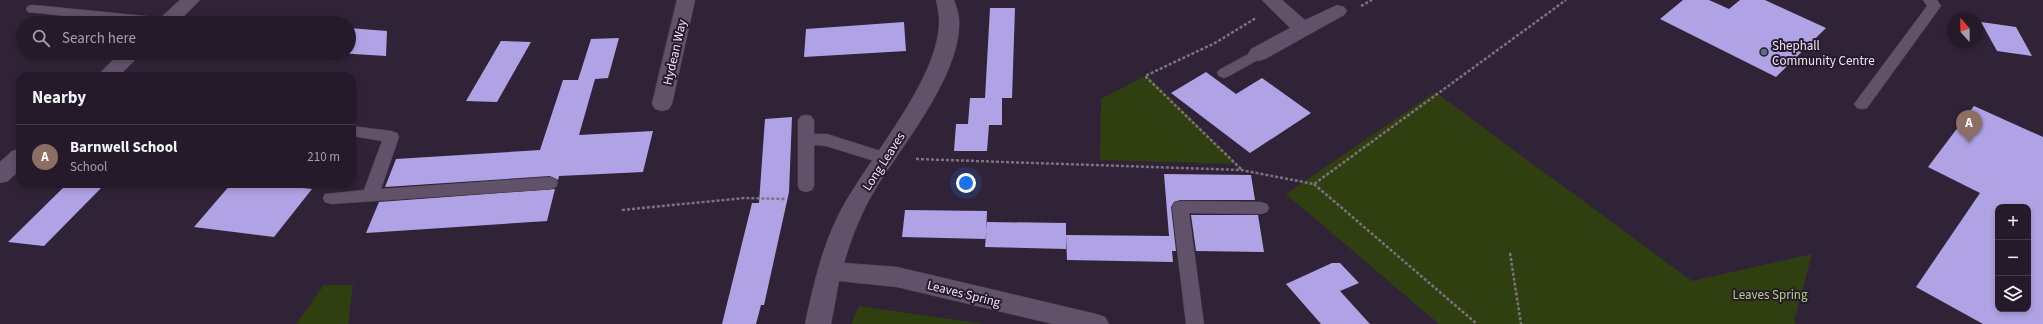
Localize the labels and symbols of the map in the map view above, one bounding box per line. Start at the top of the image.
north arrow [1947,12,1983,48]
street label: Hydean Way [659,18,691,87]
place label: Shephall Community Centre [1772,37,1875,70]
marker: Shephall Community Centre [1759,47,1769,57]
pin: A [1956,110,1982,143]
street label: Long Leaves [858,128,910,194]
your location [956,173,976,193]
street label: Leaves Spring [925,276,1003,312]
park label: Leaves Spring [1732,286,1808,304]

